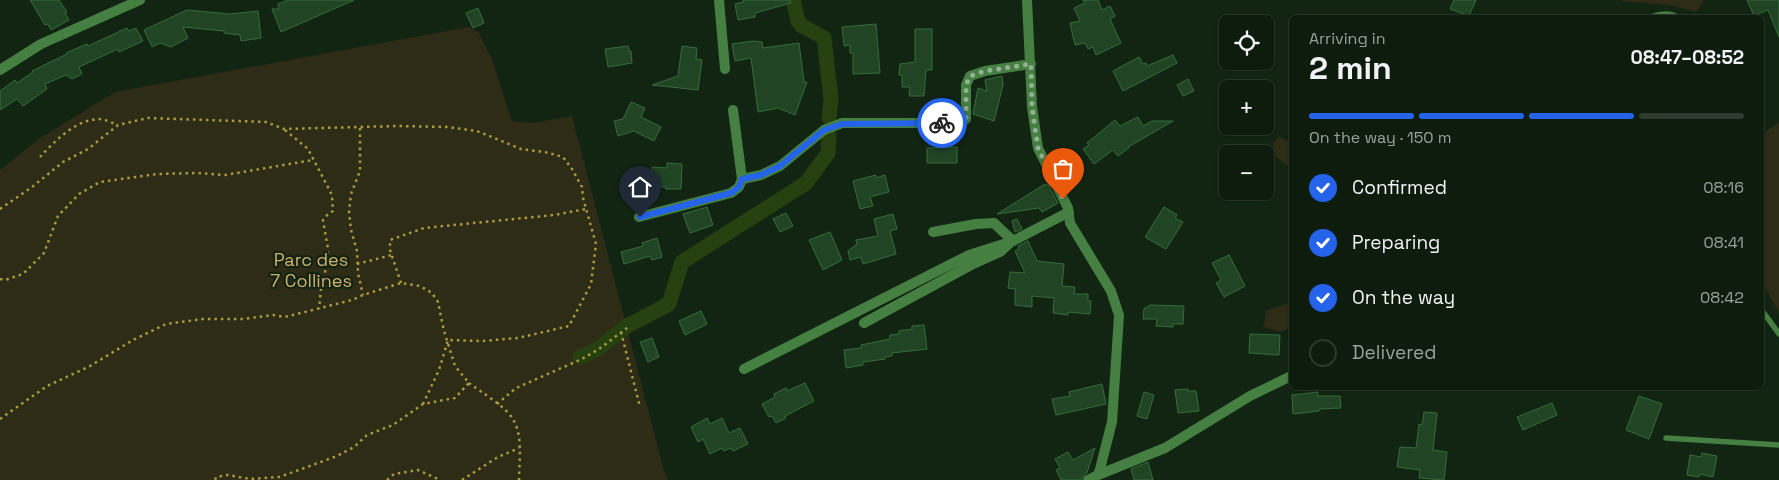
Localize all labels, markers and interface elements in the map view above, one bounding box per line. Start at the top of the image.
map controls [1219,15,1274,200]
button: locate [1219,15,1274,70]
text: Arriving in [1309,28,1386,49]
text: 08:47–08:52 [1631,45,1744,70]
text: 2 min [1309,48,1392,88]
button: + [1219,80,1274,135]
courier [917,98,967,148]
icon: bike [928,109,956,137]
text: On the way · 150 m [1309,127,1451,148]
button: − [1219,145,1274,200]
pin [1042,148,1084,199]
icon: bag [1049,155,1077,183]
pin [619,166,661,217]
icon: home [626,173,654,201]
icon: check [1309,174,1337,202]
text: Confirmed [1352,175,1447,200]
text: 08:16 [1703,177,1744,198]
icon: check [1309,229,1337,257]
text: Preparing [1352,230,1440,255]
text: 08:41 [1703,232,1744,253]
park label: Parc des 7 Collines [270,248,352,292]
icon: check [1309,284,1337,312]
text: On the way [1352,285,1455,310]
text: 08:42 [1700,287,1744,308]
text: Delivered [1352,340,1437,365]

